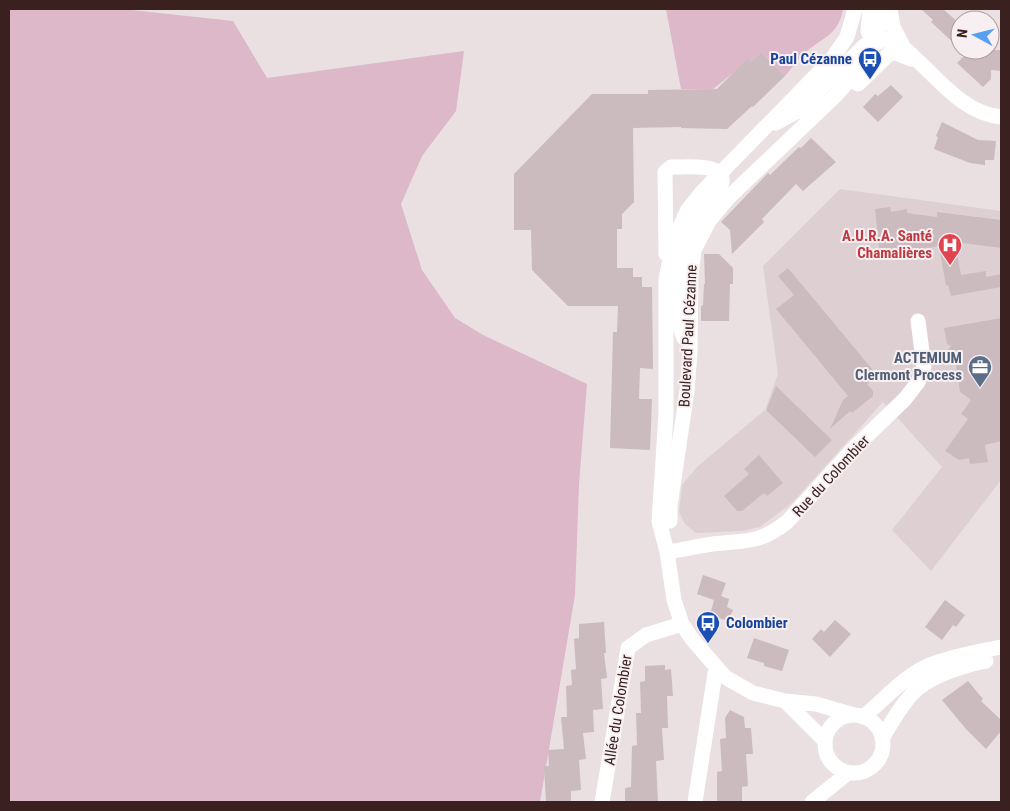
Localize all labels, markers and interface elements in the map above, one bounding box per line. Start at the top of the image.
north arrow [950,10,1000,60]
text: N [954,28,971,39]
bus stop icon: Paul Cézanne [857,46,883,80]
place label: Paul Cézanne [770,50,852,68]
place label: A.U.R.A. Santé Chamalières [842,227,932,262]
hospital icon: A.U.R.A. Santé Chamalières [937,232,963,266]
street label: Boulevard Paul Cézanne [675,264,701,408]
place label: ACTEMIUM Clermont Process [855,349,962,384]
office icon: ACTEMIUM Clermont Process [967,354,993,388]
street label: Rue du Colombier [789,431,874,520]
bus stop icon: Colombier [695,610,721,644]
place label: Colombier [726,614,788,632]
street label: Allée du Colombier [600,653,636,767]

